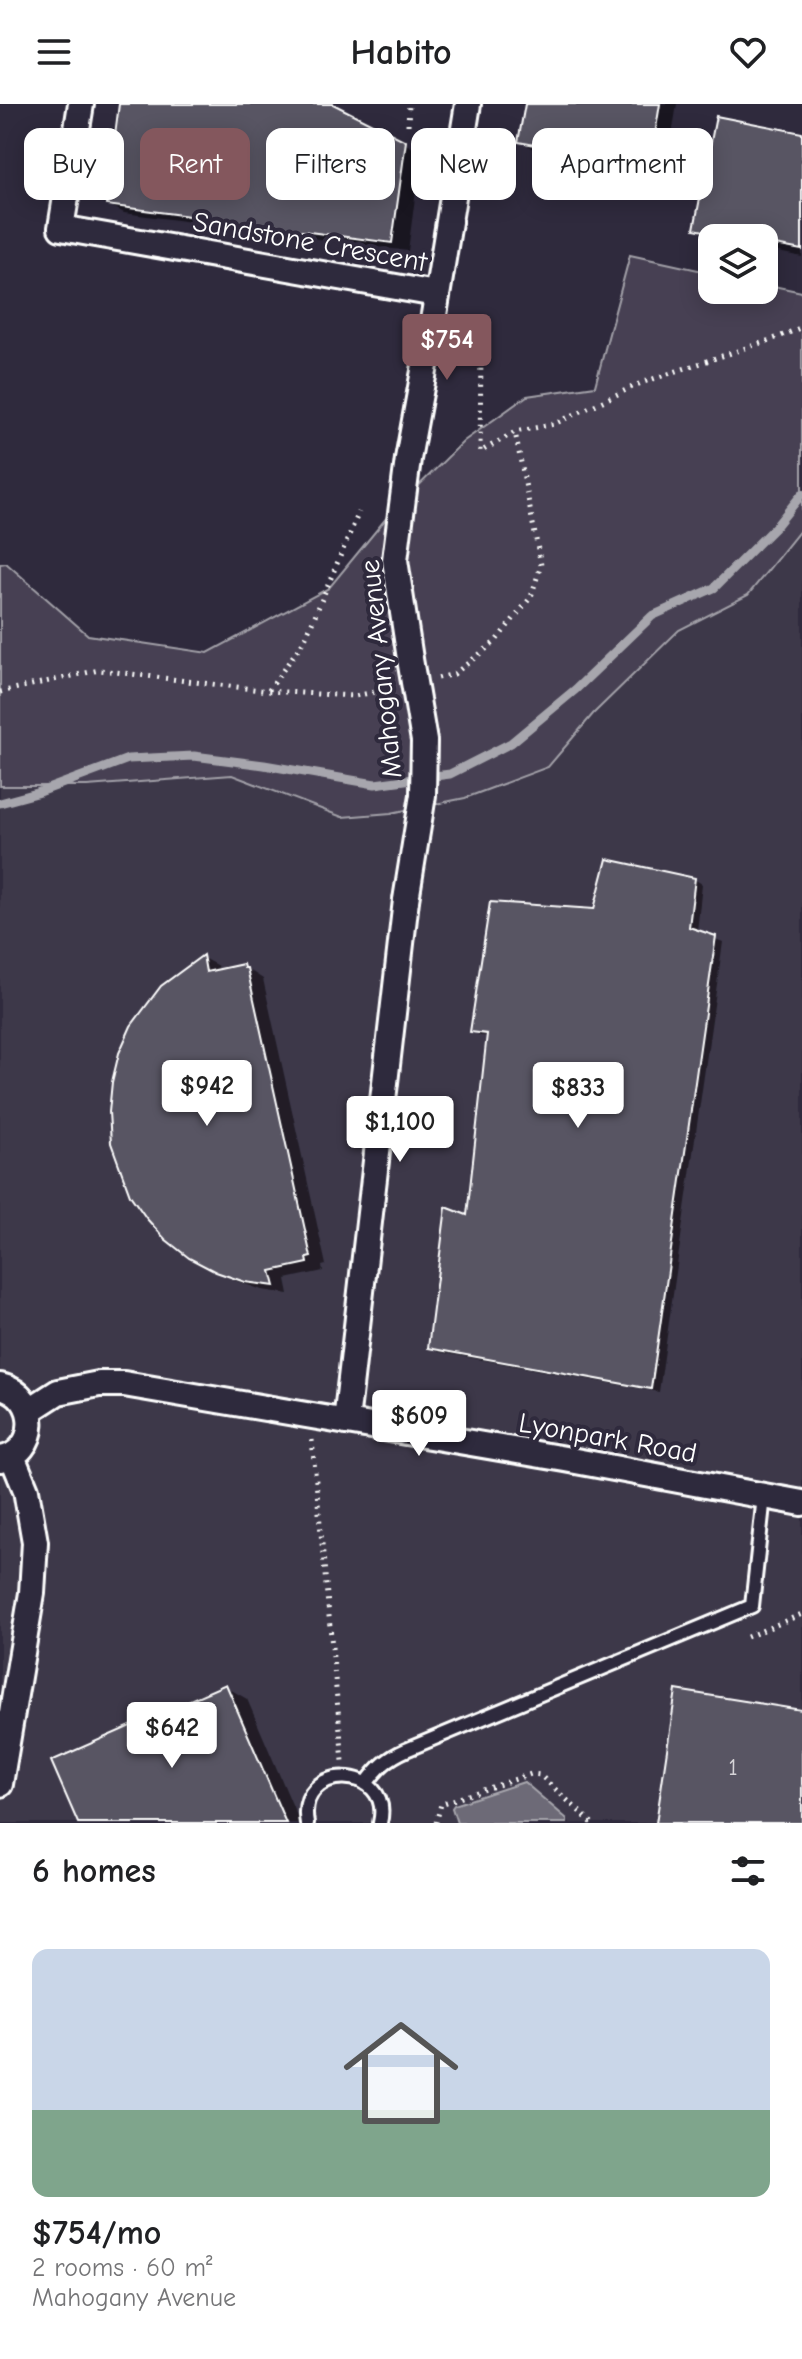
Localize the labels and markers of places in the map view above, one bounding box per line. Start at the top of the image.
pin: $754 [400,314,494,382]
pin: $942 [160,1060,254,1128]
pin: $833 [531,1062,625,1130]
pin: $1,100 [335,1096,465,1164]
pin: $609 [372,1390,466,1458]
pin: $642 [125,1702,219,1770]

